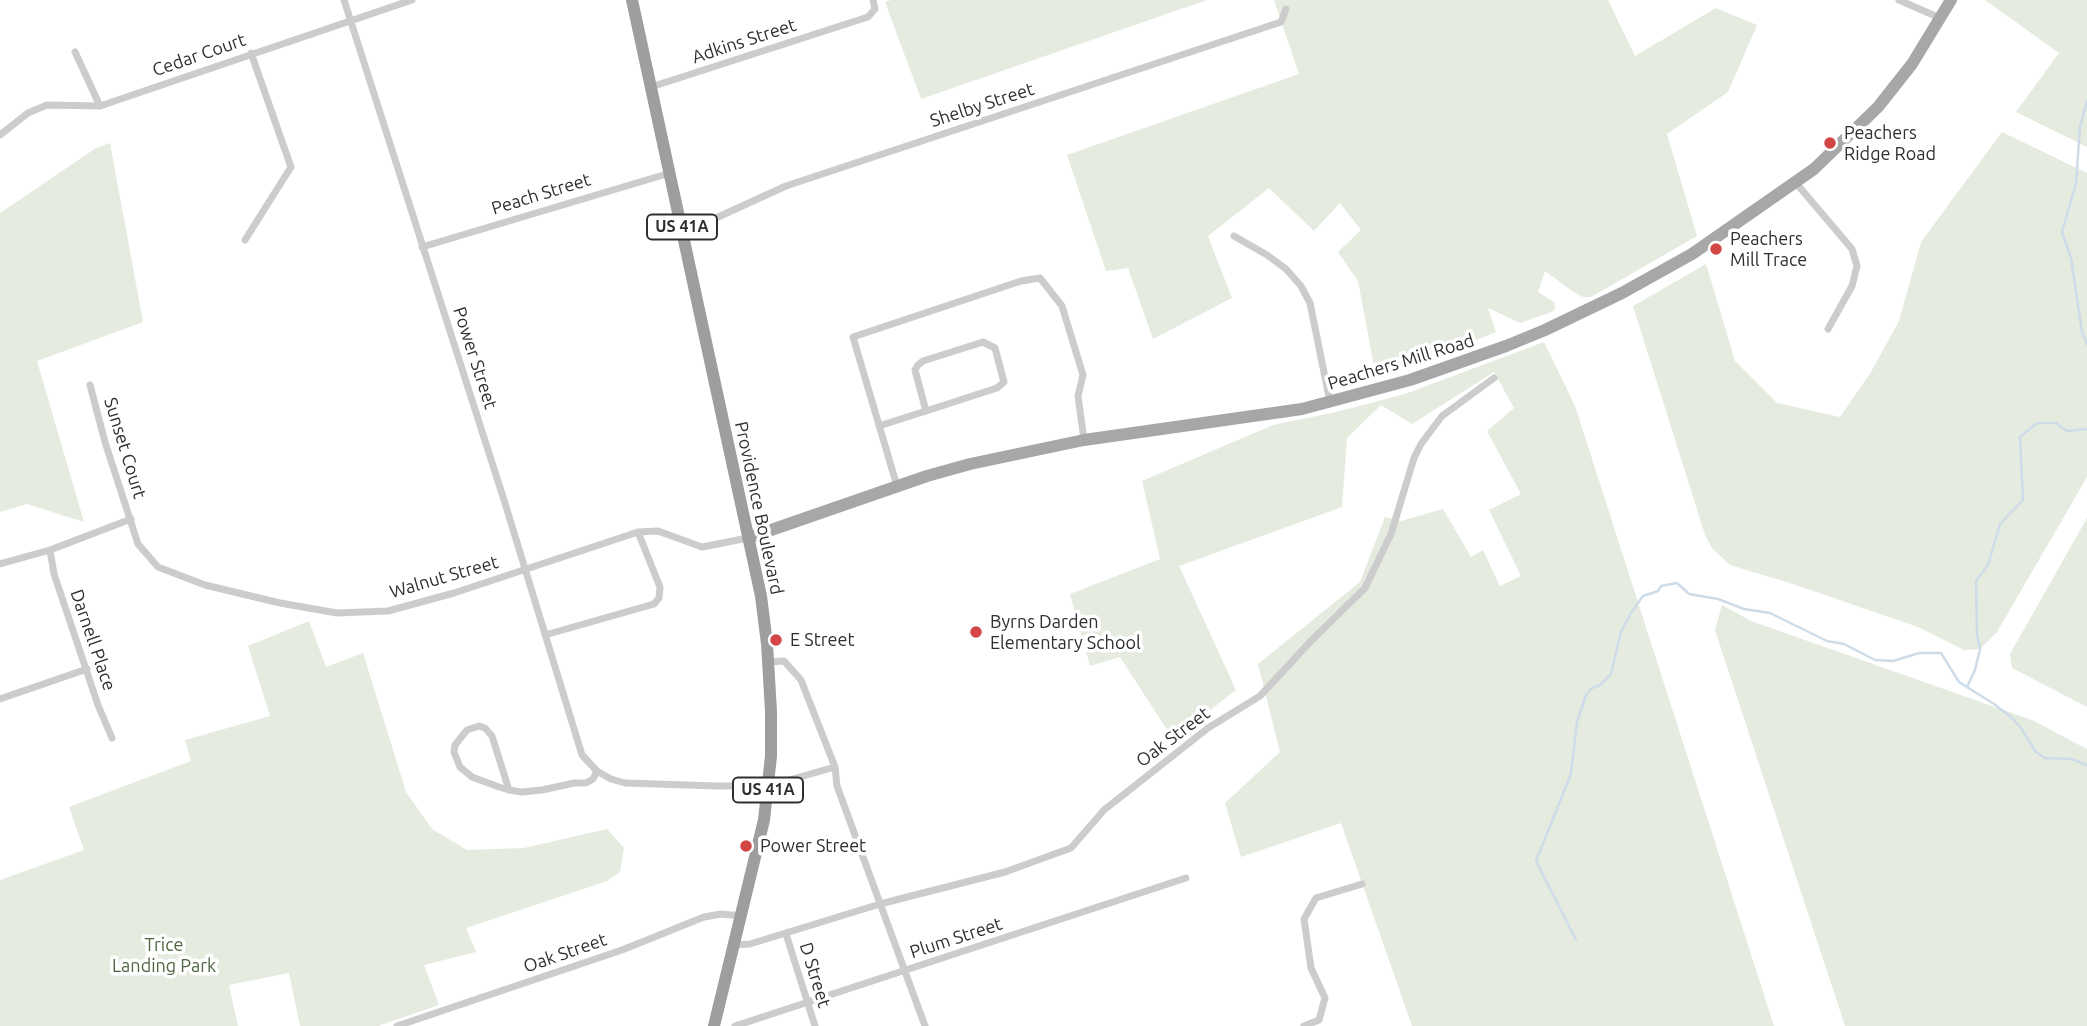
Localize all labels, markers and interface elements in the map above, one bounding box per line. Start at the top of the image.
street label: Adkins Street [689,14,799,68]
street label: Cedar Court [149,29,249,81]
street label: Shelby Street [927,78,1037,132]
place label: Peachers Ridge Road [1844,122,1936,164]
marker: Peachers Ridge Road [1822,135,1838,151]
street label: Peach Street [489,169,593,219]
road number: US 41A [647,215,717,240]
place label: Peachers Mill Trace [1730,228,1807,270]
marker: Peachers Mill Trace [1708,241,1724,257]
street label: Power Street [448,304,502,412]
street label: Peachers Mill Road [1325,329,1477,395]
street label: Sunset Court [99,395,151,501]
street label: Providence Boulevard [730,419,788,597]
street label: Walnut Street [387,551,501,603]
street label: Darnell Place [66,587,120,693]
place label: Byrns Darden Elementary School [990,611,1141,654]
marker: Byrns Darden Elementary School [968,624,984,640]
place label: E Street [790,629,854,651]
marker: E Street [768,632,784,648]
street label: Oak Street [1132,702,1214,772]
road number: US 41A [733,778,803,803]
place label: Power Street [760,835,866,857]
marker: Power Street [738,838,754,854]
street label: Plum Street [907,913,1005,963]
street label: Oak Street [521,929,609,977]
park label: Trice Landing Park [112,934,216,976]
street label: D Street [795,940,835,1010]

